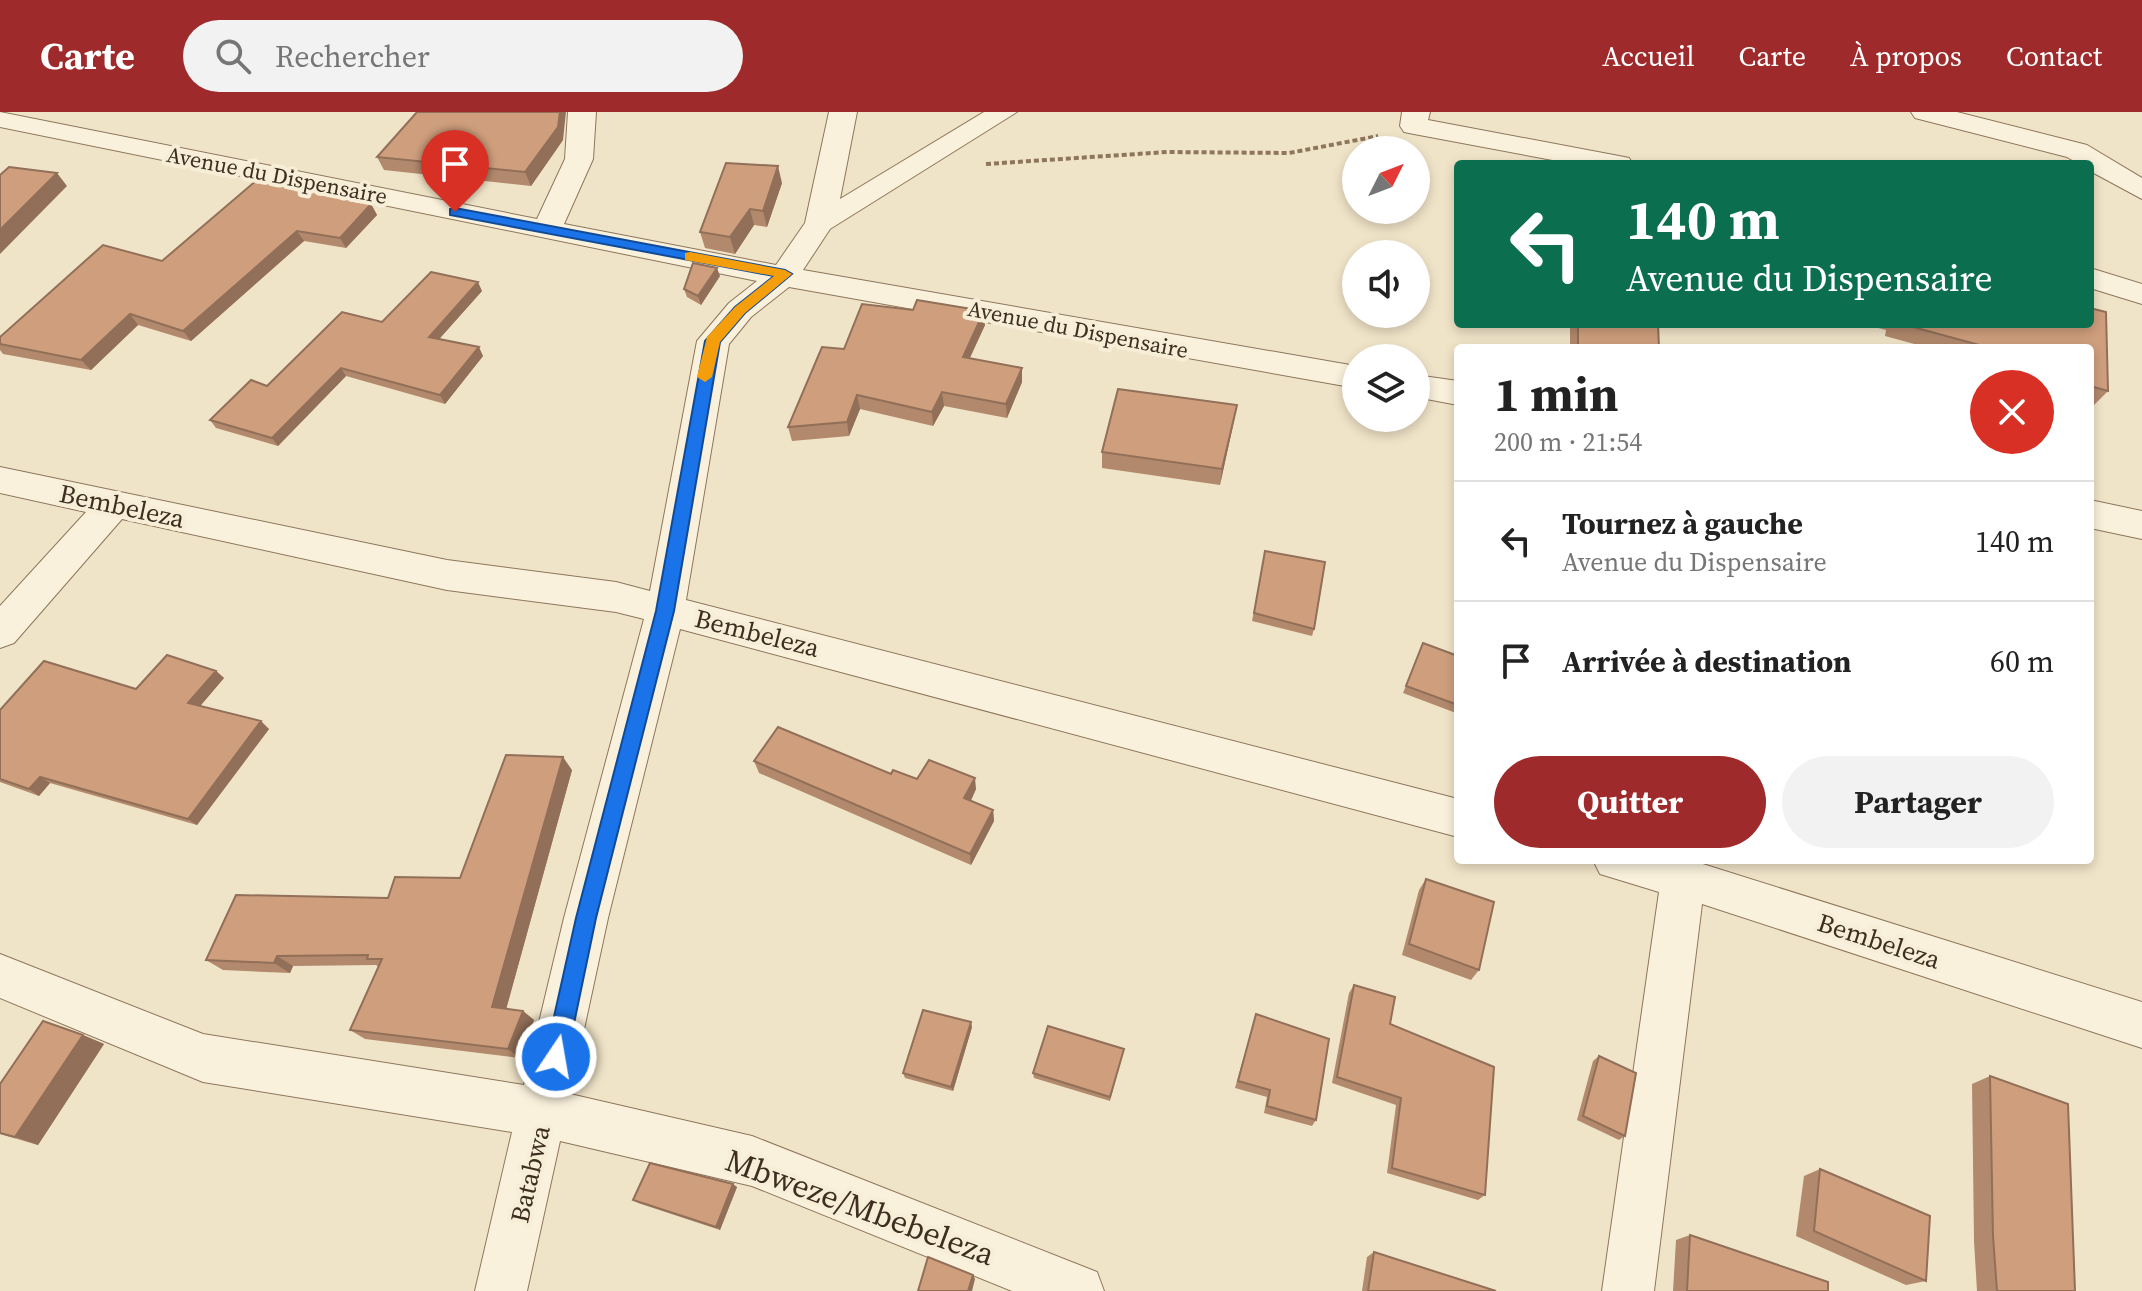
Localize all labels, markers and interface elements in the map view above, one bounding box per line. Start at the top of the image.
search box [183,20,743,92]
text: Carte [40,30,135,82]
icon: search [211,34,255,78]
text: Rechercher [275,36,430,77]
text: Accueil [1602,37,1695,75]
text: Carte [1739,37,1806,75]
text: À propos [1850,37,1962,75]
text: Contact [2006,37,2102,75]
pin [421,130,489,212]
north arrow [1342,136,1430,224]
map controls [1342,136,1430,432]
street label: Avenue du Dispensaire [164,139,390,211]
icon: arrive [433,142,477,186]
text: 140 m [1626,181,1780,258]
icon: left [1494,192,1598,296]
button: sound [1342,240,1430,328]
text: Avenue du Dispensaire [1626,254,1993,303]
street label: Avenue du Dispensaire [965,293,1191,365]
button: layers [1342,344,1430,432]
text: 1 min [1494,361,1619,427]
button: close [1970,370,2054,454]
text: 200 m · 21:54 [1494,424,1642,460]
street label: Bembeleza [56,475,189,537]
text: Tournez à gauche [1562,503,1803,544]
icon: left [1494,519,1538,563]
text: 140 m [1975,521,2054,562]
text: Avenue du Dispensaire [1562,544,1827,580]
street label: Bembeleza [691,600,824,666]
icon: arrive [1494,639,1538,683]
text: Arrivée à destination [1562,641,1852,682]
text: 60 m [1990,641,2054,682]
button: Quitter [1494,756,1766,848]
button: Partager [1782,756,2054,848]
street label: Bembeleza [1813,904,1946,978]
position arrow [514,1015,598,1099]
street label: Batabwa [501,1121,559,1226]
street label: Mbweze/Mbebeleza [719,1138,1001,1276]

